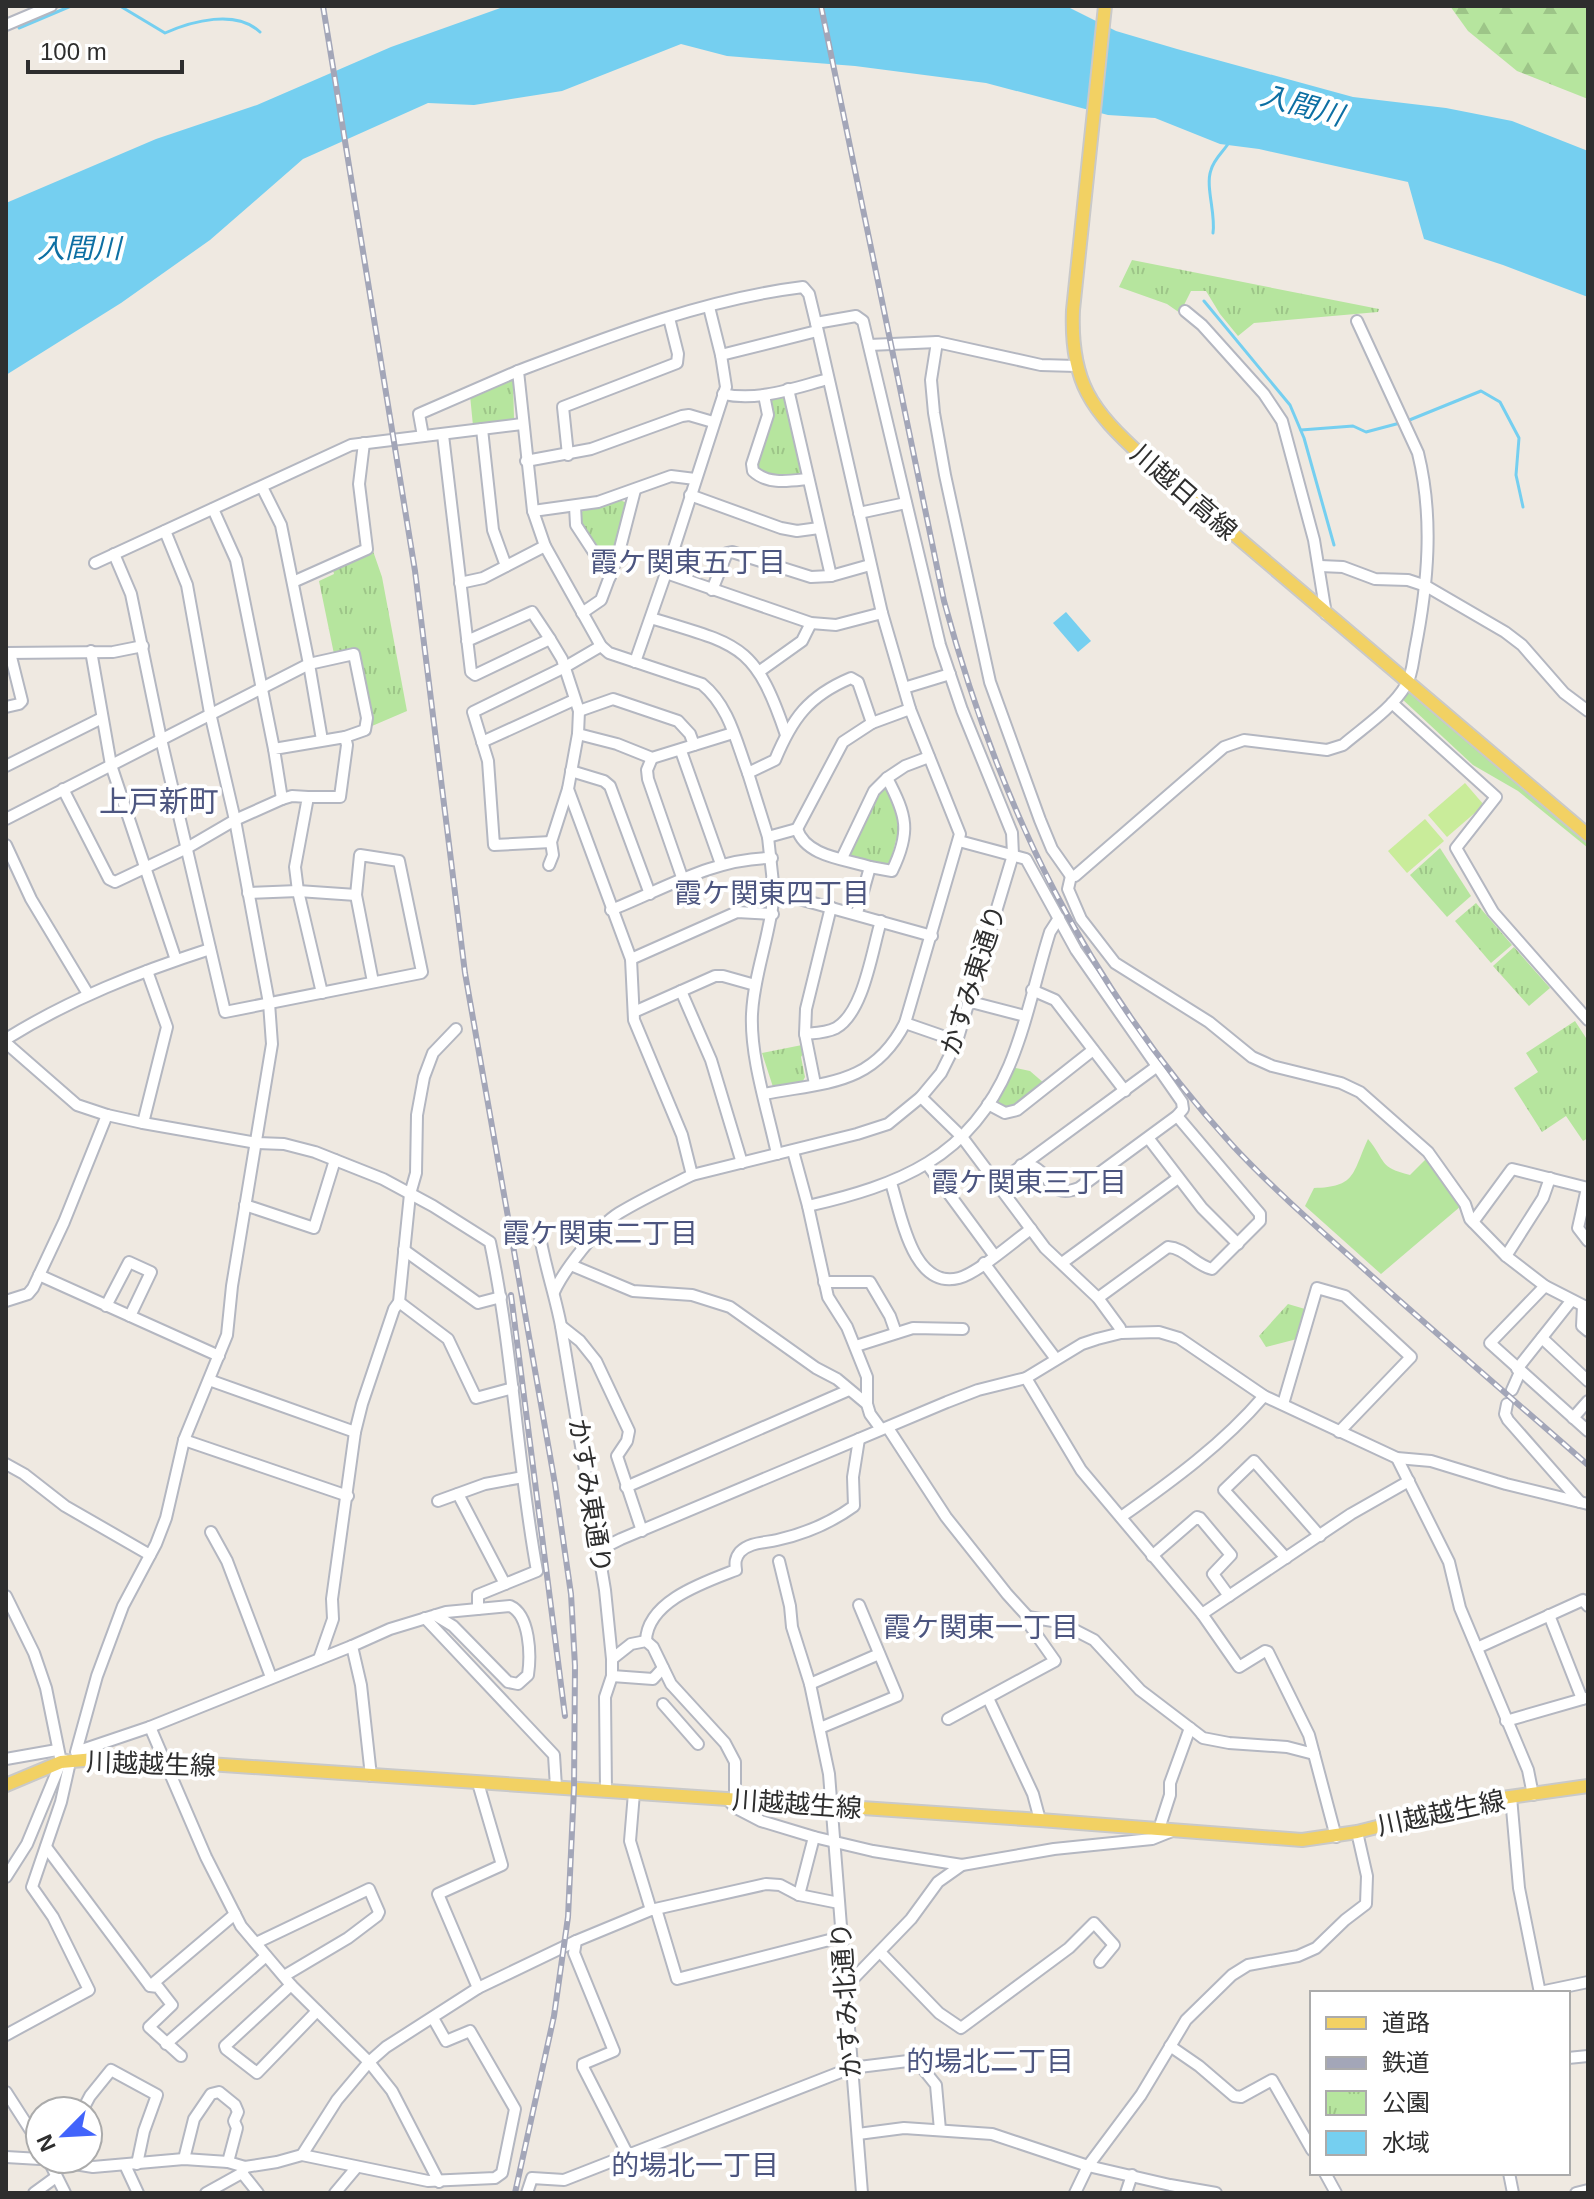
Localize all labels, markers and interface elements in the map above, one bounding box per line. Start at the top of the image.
scale bar [28,24,182,74]
text: 100 m [40,38,107,65]
water label: 入間川 [1257,80,1349,132]
water label: 入間川 [37,233,124,264]
street label: 川越日高線 [1125,438,1243,546]
district label: 霞ケ関東五丁目 [590,547,786,578]
district label: 上戸新町 [99,785,219,818]
district label: 霞ケ関東四丁目 [674,878,870,909]
street label: かすみ東通り [935,901,1011,1059]
district label: 霞ケ関東三丁目 [931,1167,1127,1198]
district label: 霞ケ関東二丁目 [502,1218,698,1249]
street label: かすみ東通り [563,1417,617,1575]
district label: 霞ケ関東一丁目 [883,1612,1079,1643]
street label: 川越越生線 [86,1747,216,1781]
street label: 川越越生線 [731,1785,863,1823]
street label: 川越越生線 [1374,1785,1508,1841]
street label: かすみ北通り [826,1921,866,2079]
legend [1310,1991,1570,2175]
text: 道路 [1382,2009,1430,2036]
district label: 的場北二丁目 [906,2046,1074,2077]
text: 鉄道 [1382,2049,1430,2076]
text: 公園 [1382,2089,1430,2116]
north arrow [24,2095,104,2175]
text: 水域 [1382,2129,1430,2156]
text: N [32,2131,61,2155]
district label: 的場北一丁目 [611,2150,779,2181]

